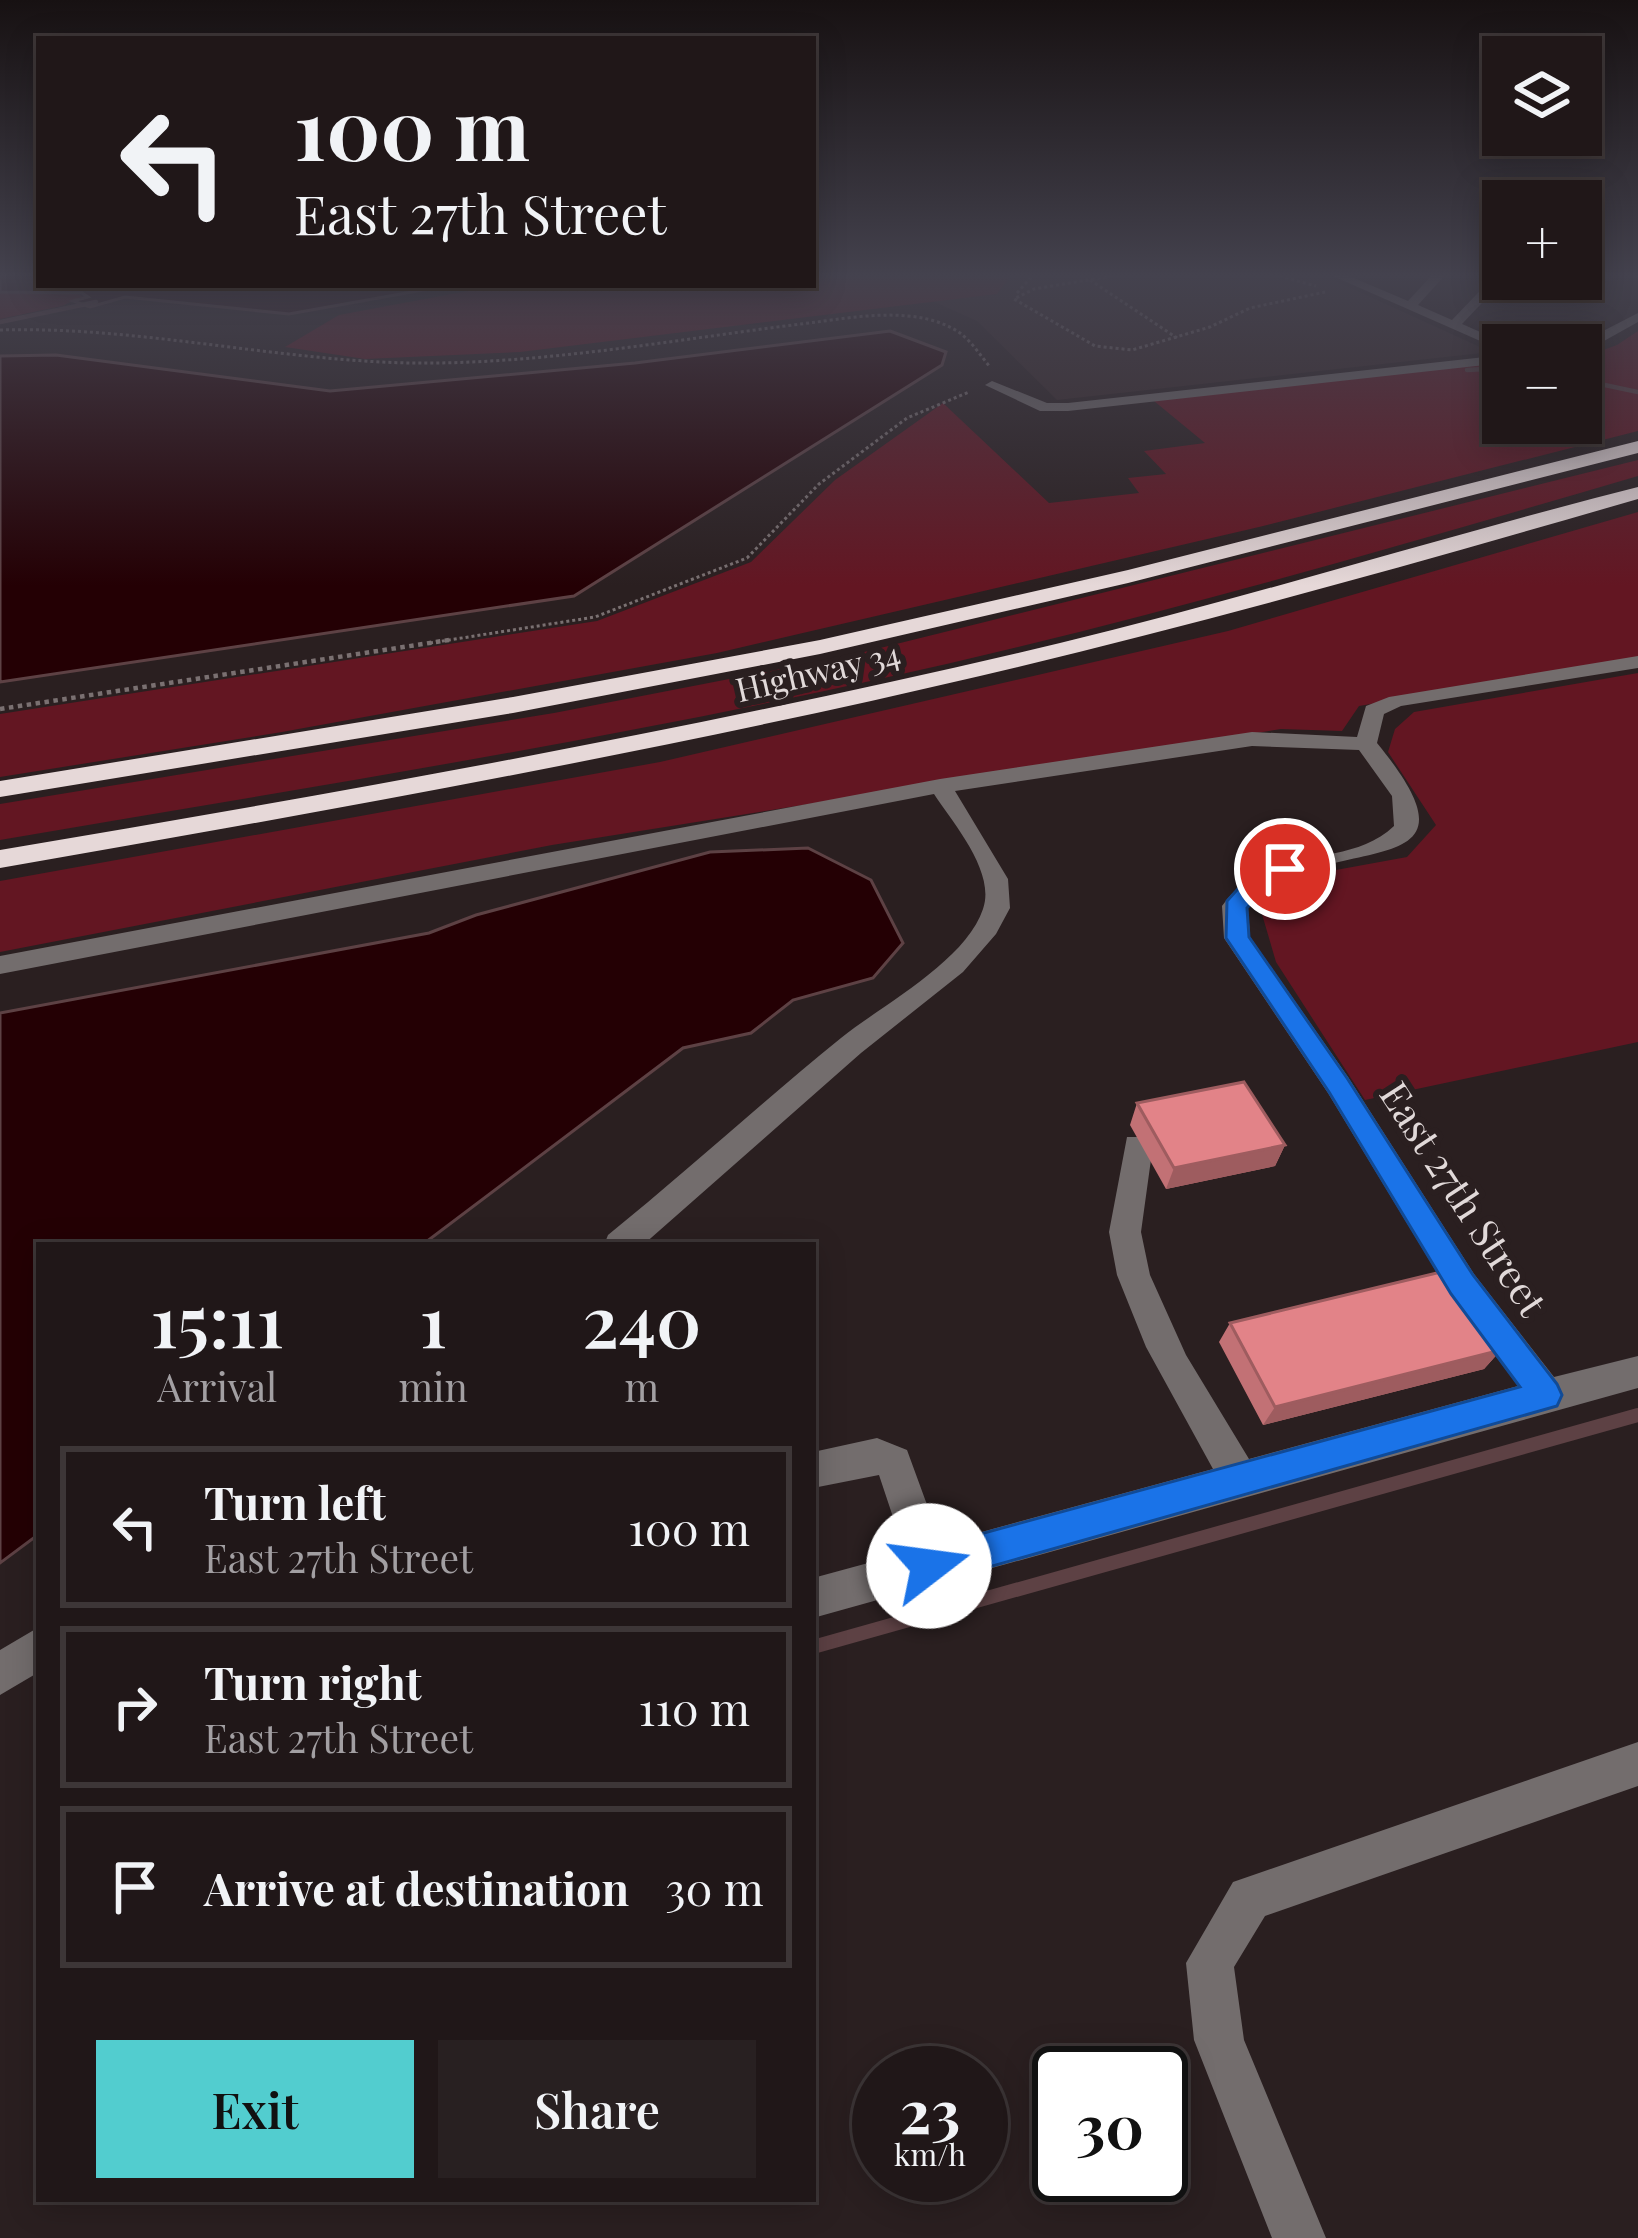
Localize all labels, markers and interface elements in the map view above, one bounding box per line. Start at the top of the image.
map controls [1482,36,1602,444]
button: layers [1482,36,1602,156]
text: 100 m [294,70,530,182]
icon: left [96,84,252,240]
text: East 27th Street [294,177,667,249]
button: + [1482,180,1602,300]
button: − [1482,324,1602,444]
street label: Highway 34 [731,630,904,710]
pin [1234,818,1336,920]
icon: arrive [1252,836,1318,902]
street label: East 27th Street [1370,1071,1560,1326]
text: 15:11 [151,1270,284,1366]
text: 1 [419,1270,447,1366]
text: 240 [582,1270,701,1366]
text: Arrival [157,1360,277,1412]
text: min [398,1360,468,1412]
text: m [625,1360,659,1412]
text: Turn left [204,1471,386,1531]
icon: left [102,1494,168,1560]
text: 100 m [628,1497,750,1557]
position arrow [866,1503,992,1629]
text: East 27th Street [204,1531,473,1583]
text: Turn right [204,1651,422,1711]
icon: right [102,1674,168,1740]
text: 110 m [639,1677,750,1737]
text: East 27th Street [204,1711,473,1763]
icon: arrive [102,1854,168,1920]
text: Arrive at destination [204,1857,629,1917]
text: 30 m [665,1857,764,1917]
button: Exit [96,2040,414,2178]
button: Share [438,2040,756,2178]
speed limit sign: 30 [1032,2046,1188,2202]
text: 23 [900,2069,960,2149]
text: km/h [894,2134,966,2174]

